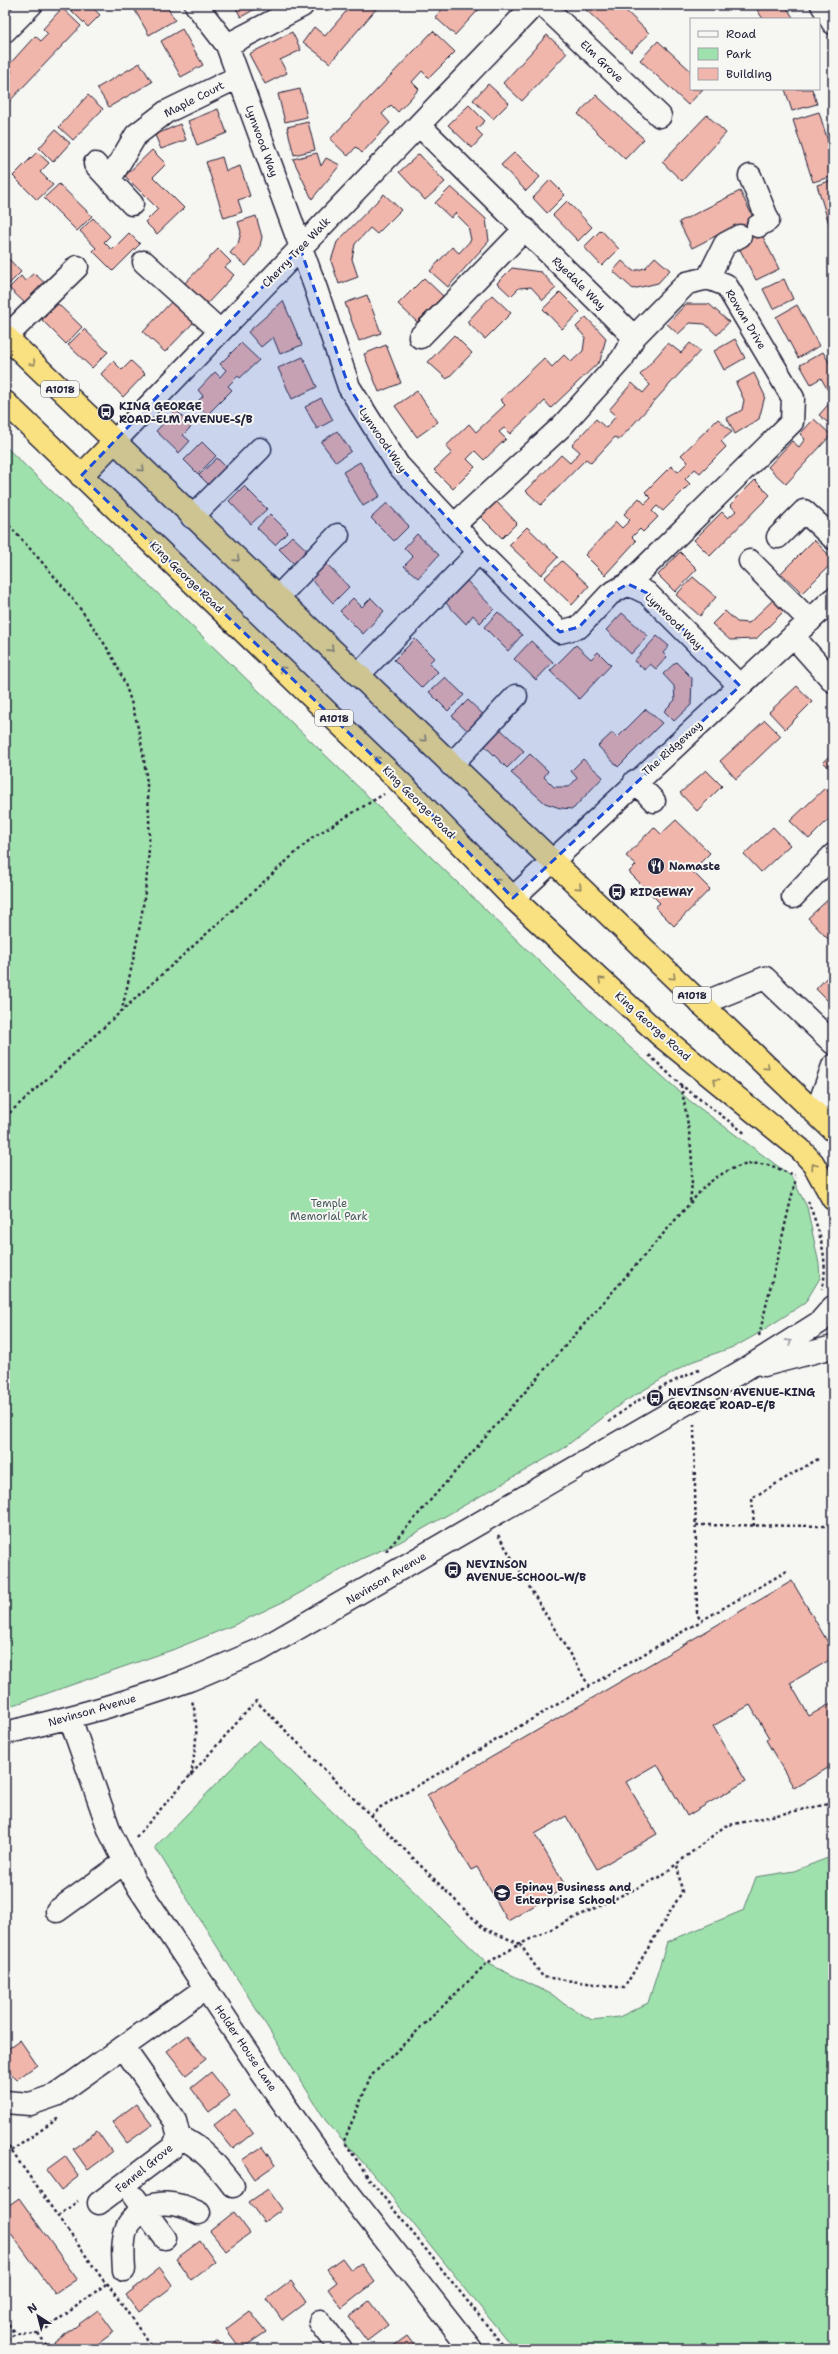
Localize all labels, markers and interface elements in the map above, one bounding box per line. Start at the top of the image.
legend [690,18,820,90]
text: Road [726,26,757,42]
street label: Elm Grove [577,37,627,86]
text: Park [726,46,752,62]
text: Building [726,66,772,82]
street label: Maple Court [161,78,227,121]
street label: Lynwood Way [242,103,281,179]
street label: Cherry Tree Walk [259,214,334,291]
street label: Ryedale Way [549,253,609,313]
street label: Rowan Drive [722,286,769,352]
one-way arrow [28,358,36,366]
road number: A1018 [41,381,79,397]
place label: KING GEORGE ROAD-ELM AVENUE-S/B [119,399,253,427]
bus stop icon: KING GEORGE ROAD-ELM AVENUE-S/B [96,402,116,422]
street label: Lynwood Way [355,405,410,476]
one-way arrow [137,465,145,472]
street label: King George Road [147,538,227,616]
one-way arrow [232,554,239,561]
street label: Lynwood Way [641,590,706,653]
one-way arrow [326,644,334,652]
one-way arrow [279,666,287,674]
road number: A1018 [315,710,353,726]
street label: The Ridgeway [639,718,705,779]
one-way arrow [419,734,427,742]
one-way arrow [373,756,381,764]
street label: King George Road [379,763,458,842]
restaurant icon: Namaste [646,856,666,876]
place label: Namaste [669,859,721,874]
one-way arrow [494,878,502,886]
bus stop icon: RIDGEWAY [607,882,627,902]
one-way arrow [574,883,582,890]
place label: RIDGEWAY [630,885,694,900]
one-way arrow [668,972,676,980]
one-way arrow [599,978,606,985]
road number: A1018 [673,987,711,1003]
street label: King George Road [612,988,694,1064]
one-way arrow [762,1062,770,1070]
one-way arrow [713,1078,721,1085]
one-way arrow [812,1163,819,1170]
park label: Temple Memorial Park [290,1196,368,1224]
one-way arrow [785,1339,792,1347]
place label: NEVINSON AVENUE-KING GEORGE ROAD-E/B [668,1385,815,1413]
bus stop icon: NEVINSON AVENUE-KING GEORGE ROAD-E/B [645,1388,665,1408]
street label: Nevinson Avenue [343,1549,429,1608]
place label: NEVINSON AVENUE-SCHOOL-W/B [466,1557,586,1585]
bus stop icon: NEVINSON AVENUE-SCHOOL-W/B [443,1560,463,1580]
street label: Nevinson Avenue [46,1691,138,1730]
place label: Epinay Business and Enterprise School [515,1880,632,1908]
school or university icon: Epinay Business and Enterprise School [492,1883,512,1903]
street label: Holder House Lane [211,2002,280,2094]
street label: Fennel Grove [112,2141,176,2196]
north arrow [18,2296,58,2336]
text: N [24,2300,41,2317]

